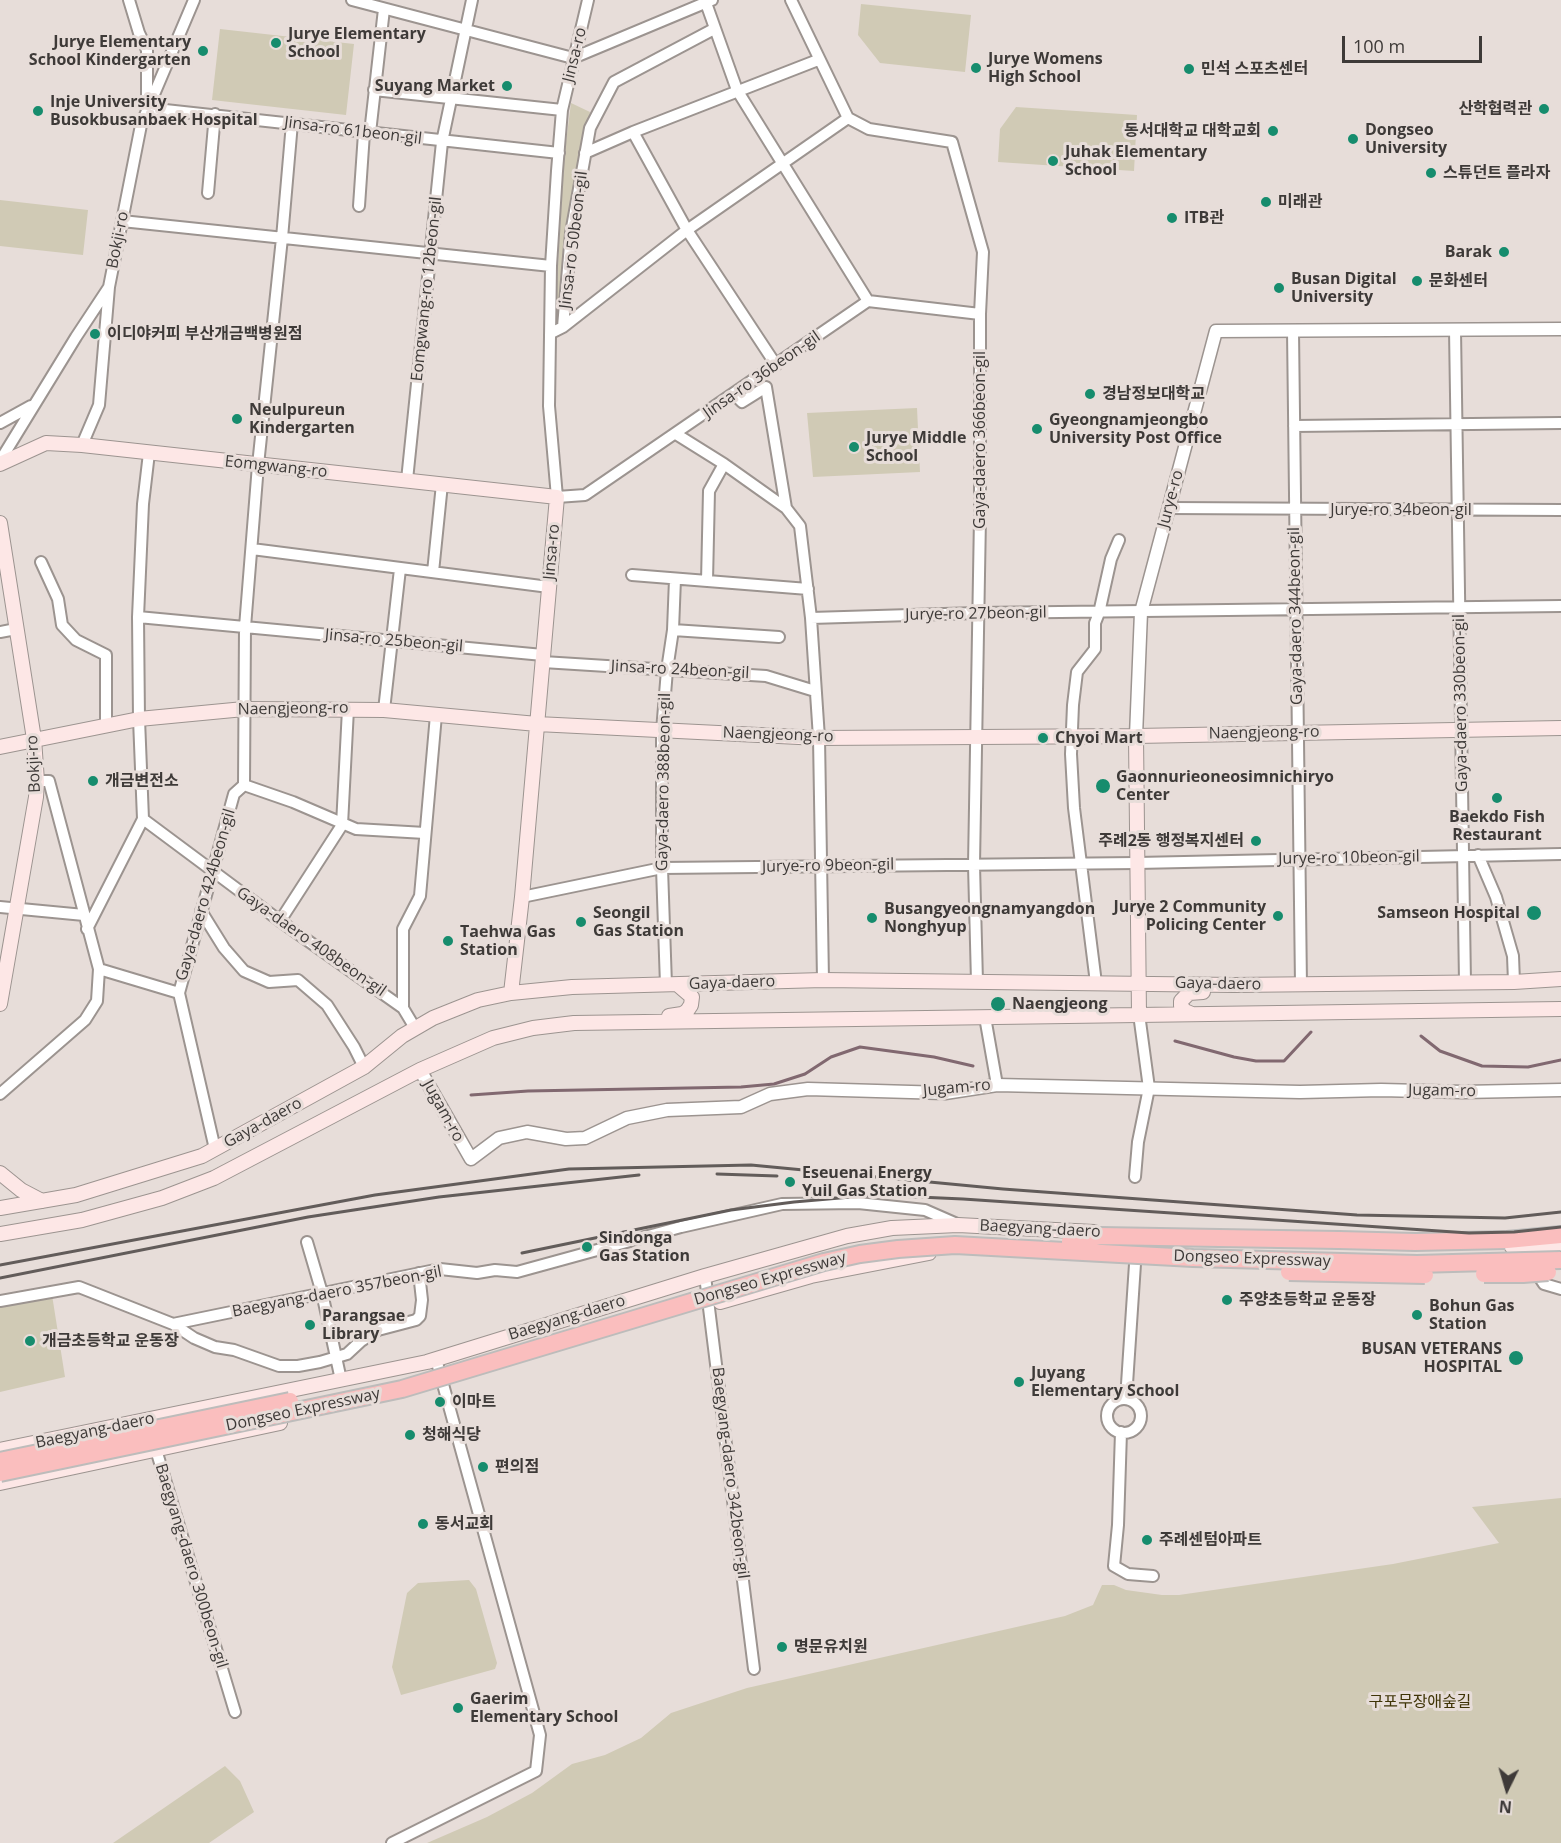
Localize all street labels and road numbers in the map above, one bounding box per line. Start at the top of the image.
street label: Jinsa-ro [559,26,591,84]
street label: Jinsa-ro 61beon-gil [283,113,423,149]
street label: Jinsa-ro 50beon-gil [556,170,592,310]
street label: Eomgwang-ro 12beon-gil [408,196,446,382]
street label: Bokji-ro [103,210,133,270]
street label: Jinsa-ro 36beon-gil [700,327,824,423]
street label: Gaya-daero 366beon-gil [970,351,990,529]
street label: Eomgwang-ro [224,452,328,482]
street label: Jurye-ro [1154,468,1188,530]
street label: Jurye-ro 34beon-gil [1330,500,1472,520]
street label: Jinsa-ro [540,523,564,581]
street label: Gaya-daero 344beon-gil [1285,527,1307,705]
street label: Jurye-ro 27beon-gil [905,603,1047,625]
street label: Gaya-daero 330beon-gil [1450,614,1472,792]
street label: Jinsa-ro 25beon-gil [324,625,464,657]
street label: Jinsa-ro 24beon-gil [610,657,750,683]
street label: Gaya-daero 388beon-gil [653,693,675,871]
street label: Naengjeong-ro [237,698,349,720]
street label: Naengjeong-ro [1208,722,1320,744]
street label: Naengjeong-ro [722,723,834,747]
street label: Bokji-ro [23,735,45,793]
street label: Gaya-daero 424beon-gil [172,807,240,983]
street label: Jurye-ro 10beon-gil [1278,847,1420,869]
street label: Jurye-ro 9beon-gil [762,855,894,877]
street label: Gaya-daero 408beon-gil [233,883,389,1001]
street label: Gaya-daero [688,972,776,994]
street label: Gaya-daero [1175,974,1261,994]
street label: Jugam-ro [922,1075,992,1101]
street label: Jugam-ro [418,1077,468,1145]
street label: Jugam-ro [1408,1081,1476,1101]
street label: Gaya-daero [221,1094,305,1152]
street label: Baegyang-daero [979,1216,1101,1242]
street label: Dongseo Expressway [1173,1247,1331,1271]
street label: Dongseo Expressway [692,1248,848,1310]
street label: Baegyang-daero 357beon-gil [231,1262,443,1322]
street label: Baegyang-daero [506,1291,628,1345]
street label: Baegyang-daero 342beon-gil [707,1366,753,1580]
street label: Dongseo Expressway [224,1384,382,1436]
street label: Baegyang-daero [34,1409,156,1453]
street label: Baegyang-daero 300beon-gil [151,1461,231,1671]

